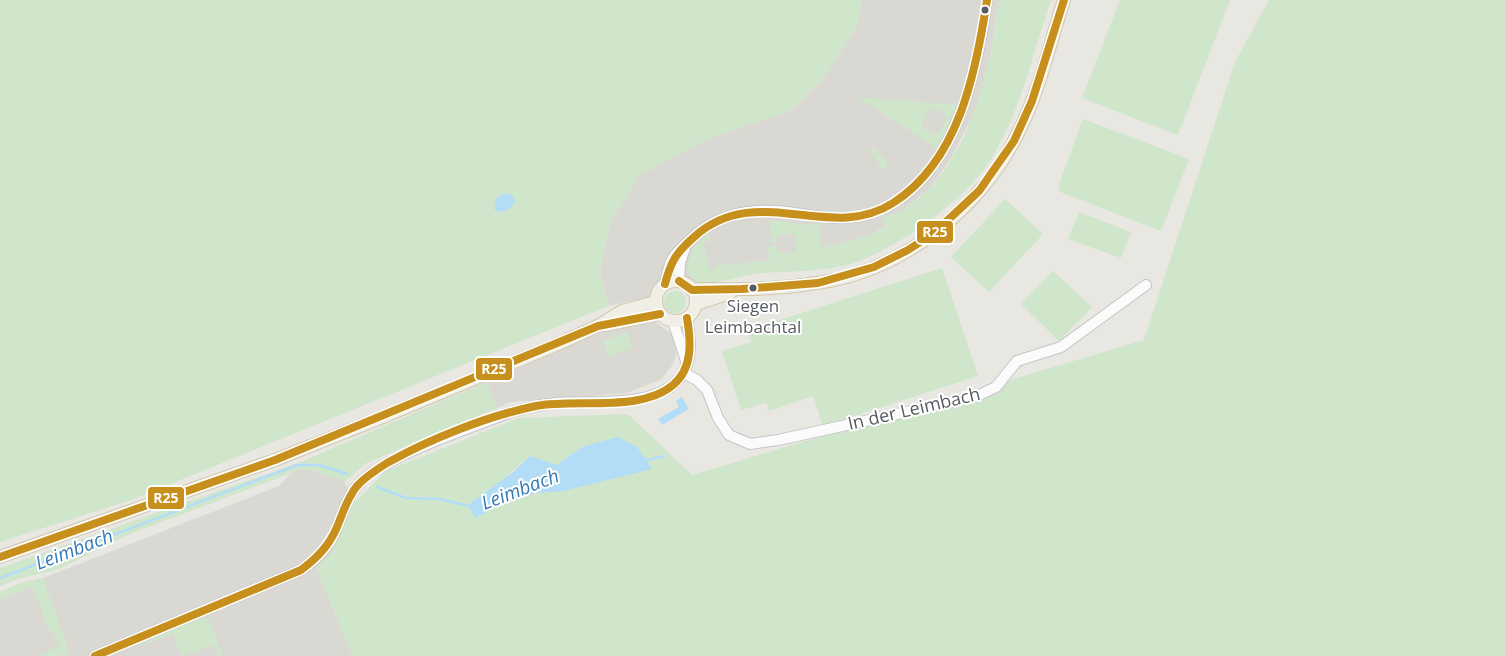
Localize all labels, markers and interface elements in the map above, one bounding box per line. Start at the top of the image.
unlabelled marker [980,5,990,15]
line badge: R25 [916,220,954,244]
text: R25 [922,222,948,241]
marker: Siegen Leimbachtal [748,283,758,293]
place label: Siegen Leimbachtal [705,294,801,338]
line badge: R25 [475,357,513,381]
text: R25 [481,359,507,378]
street label: In der Leimbach [845,381,982,435]
water label: Leimbach [477,462,563,516]
line badge: R25 [147,486,185,510]
text: R25 [153,488,179,507]
water label: Leimbach [31,522,117,576]

